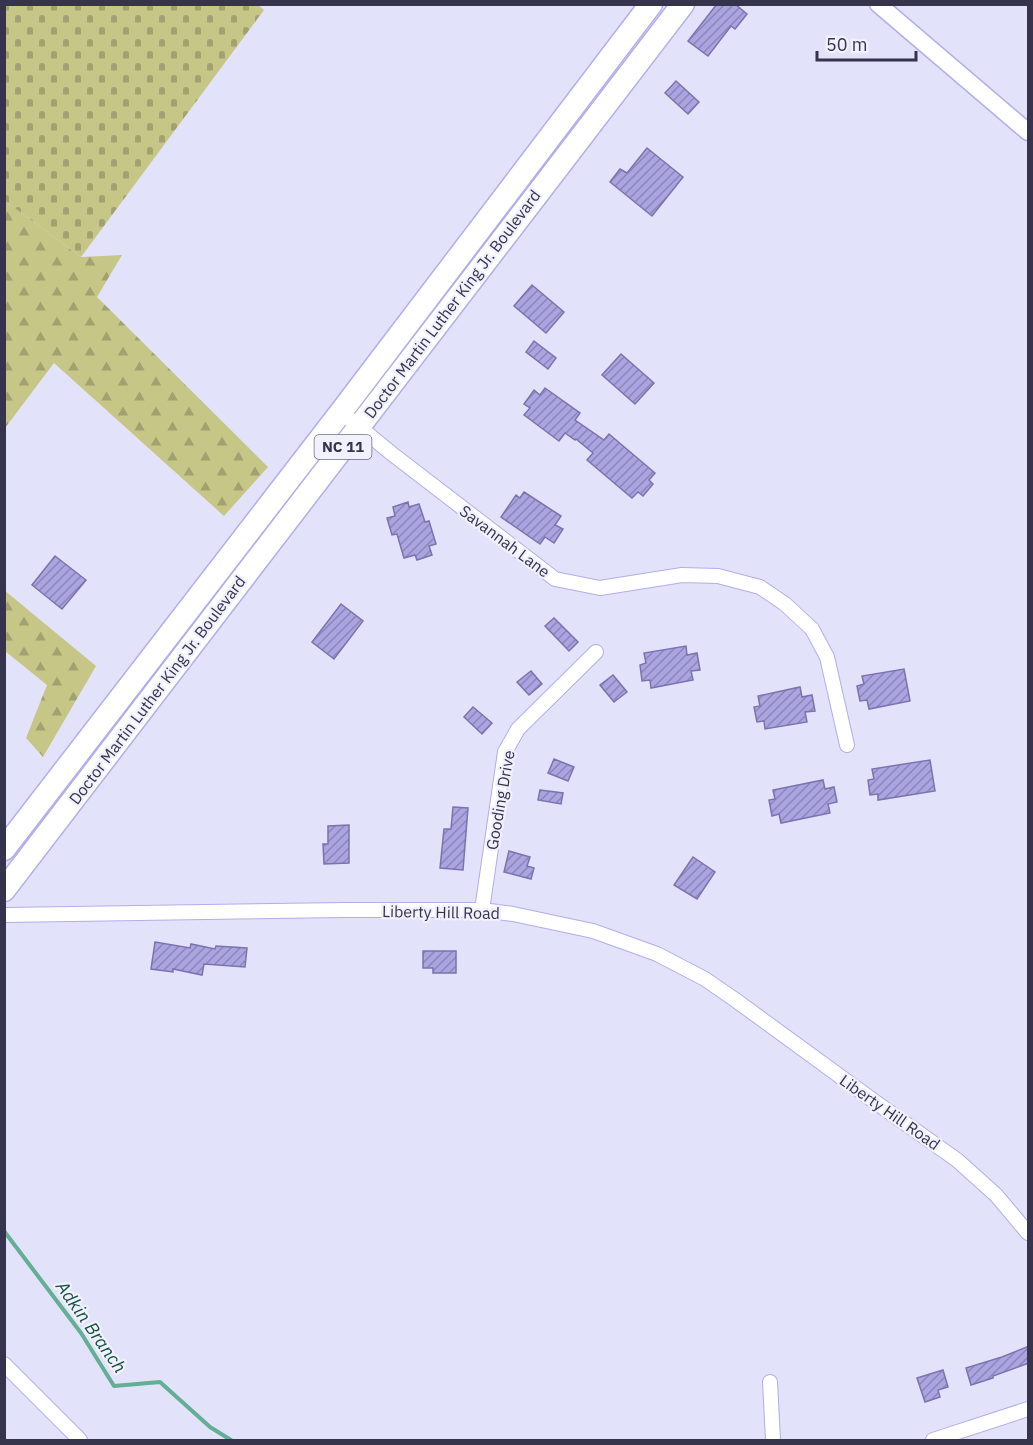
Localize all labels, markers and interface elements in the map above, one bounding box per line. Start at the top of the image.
scale bar [817,24,916,62]
text: 50 m [826,33,868,56]
street label: Doctor Martin Luther King Jr. Boulevard [359,186,545,422]
road number: NC 11 [314,435,372,459]
street label: Savannah Lane [456,501,554,582]
street label: Doctor Martin Luther King Jr. Boulevard [64,572,250,808]
street label: Gooding Drive [481,748,519,851]
street label: Liberty Hill Road [382,901,500,923]
street label: Liberty Hill Road [836,1070,944,1154]
water label: Adkin Branch [51,1275,132,1377]

